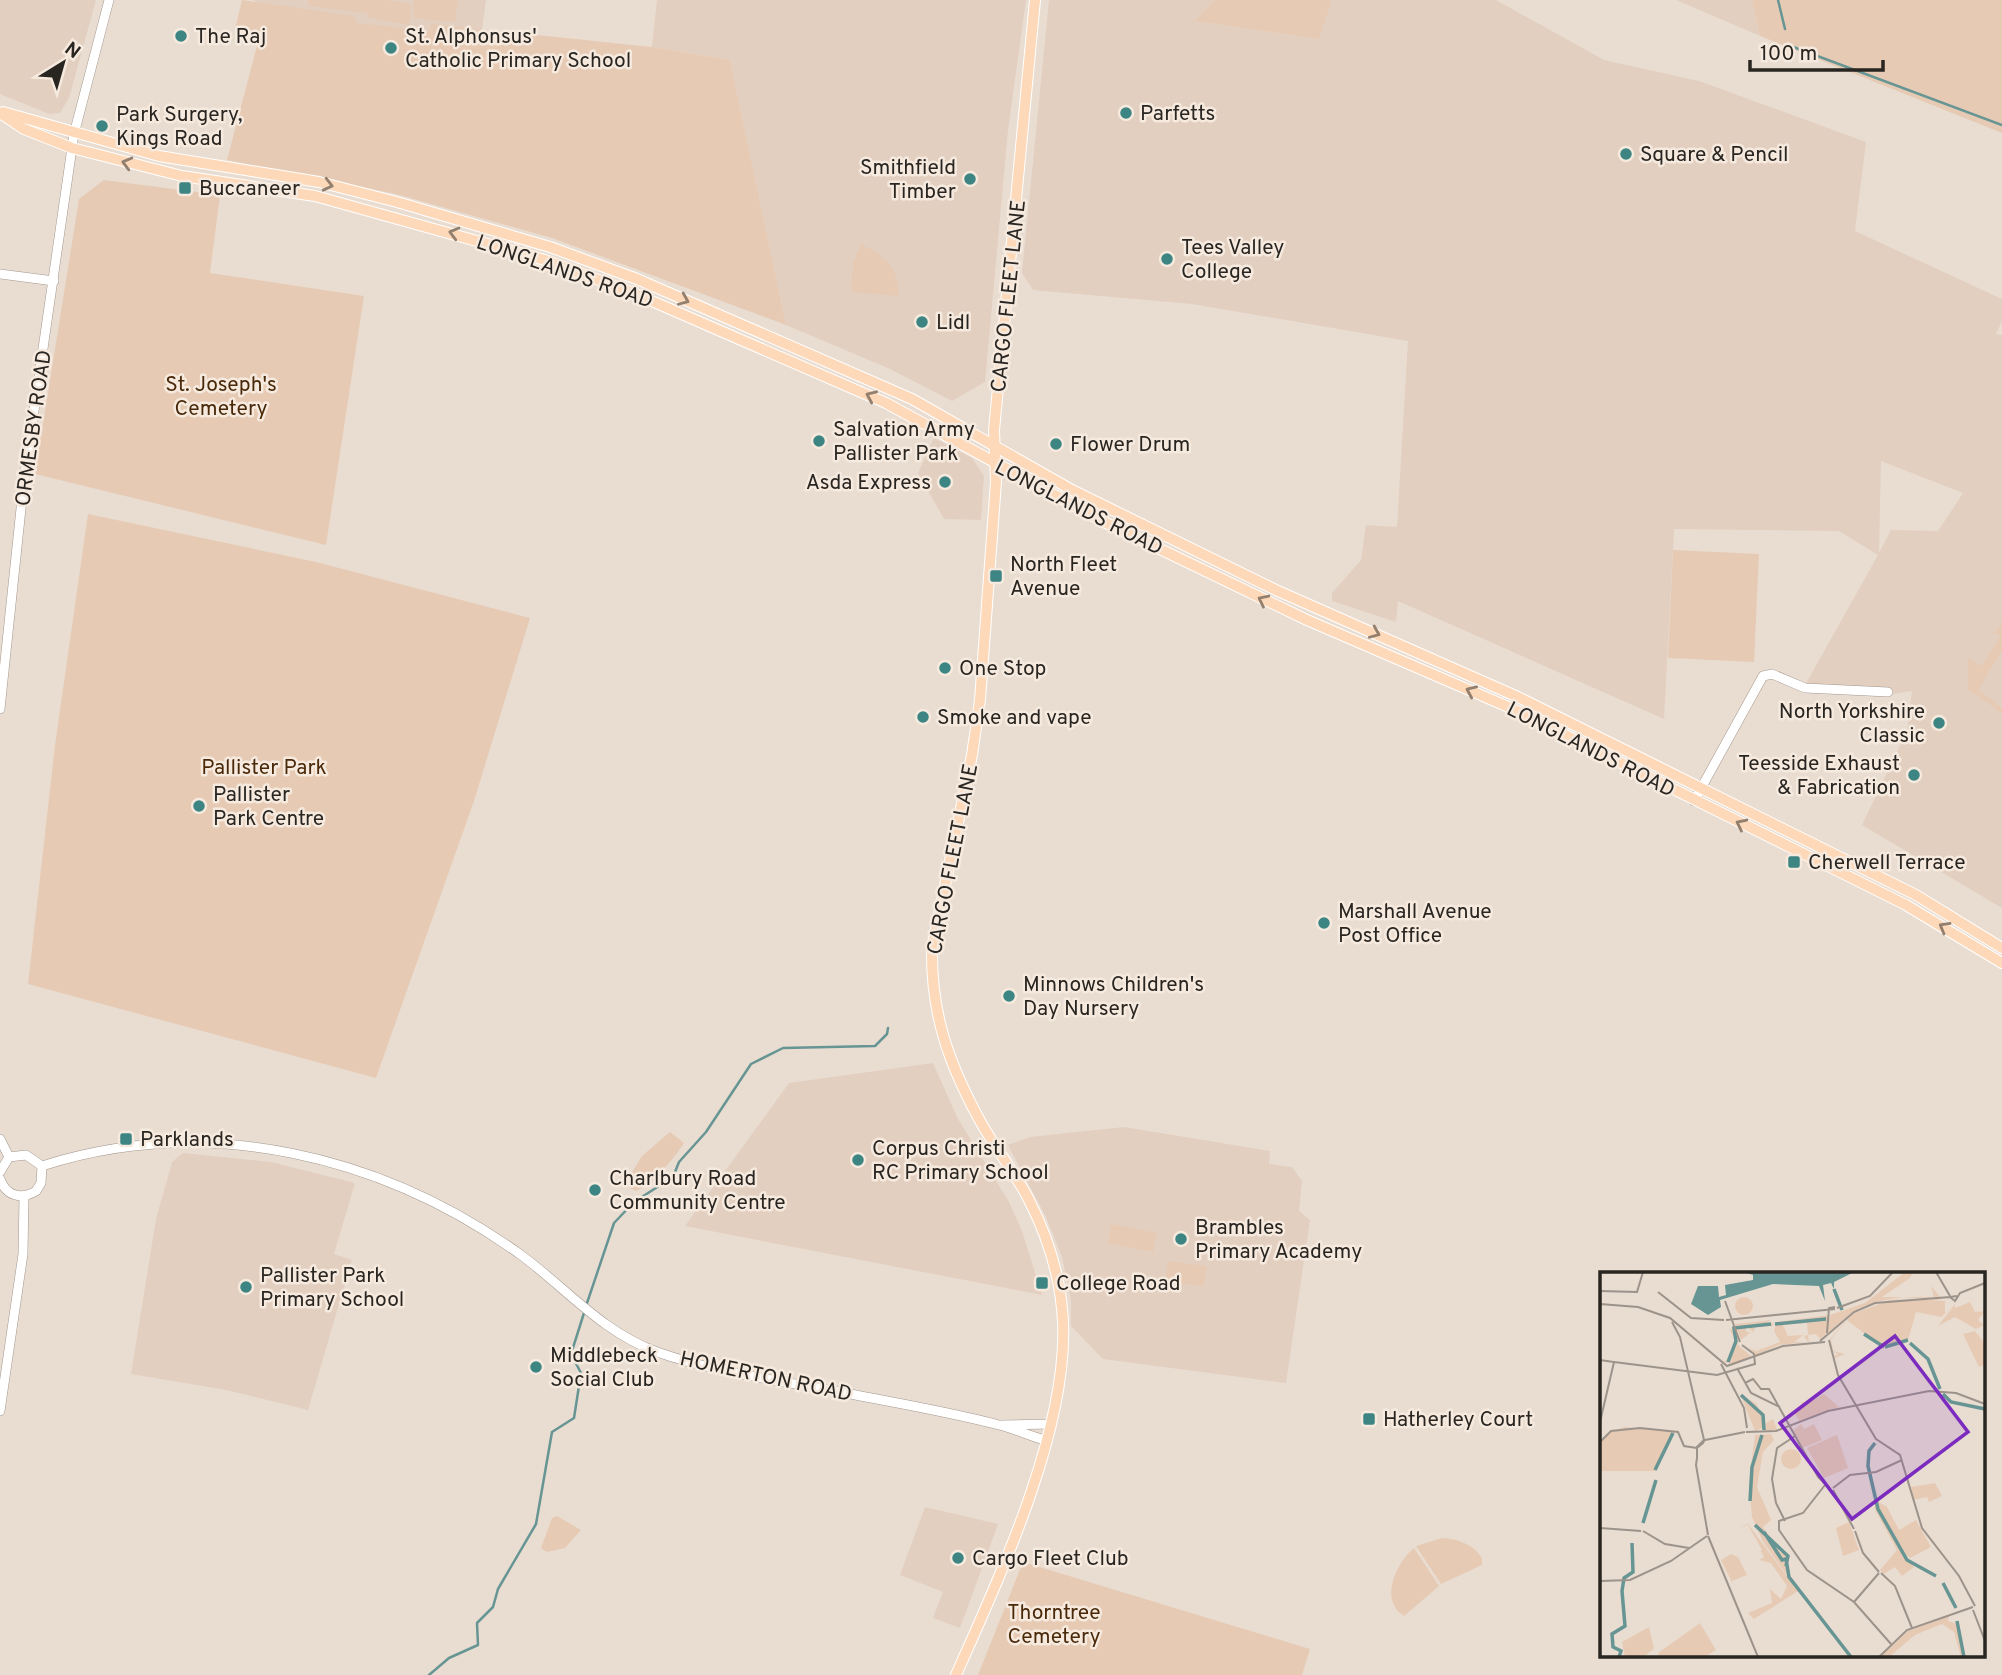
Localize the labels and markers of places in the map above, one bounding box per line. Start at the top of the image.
place label: The Raj [195,24,266,51]
place label: St. Alphonsus' Catholic Primary School [405,24,631,75]
marker: The Raj [173,28,189,44]
marker: St. Alphonsus' Catholic Primary School [383,40,399,56]
place label: Parfetts [1140,101,1215,128]
place label: Park Surgery, Kings Road [116,102,243,153]
marker: Parfetts [1118,105,1134,121]
marker: Park Surgery, Kings Road [94,118,110,134]
place label: Square & Pencil [1640,142,1789,169]
marker: Square & Pencil [1618,146,1634,162]
place label: Smithfield Timber [860,155,956,206]
marker: Smithfield Timber [962,171,978,187]
place label: Buccaneer [199,176,300,203]
marker: Buccaneer [177,180,193,196]
place label: Tees Valley College [1181,235,1284,286]
marker: Tees Valley College [1159,251,1175,267]
place label: Lidl [936,310,970,337]
marker: Lidl [914,314,930,330]
place label: Salvation Army Pallister Park [833,417,975,468]
place label: Flower Drum [1070,432,1190,459]
marker: Salvation Army Pallister Park [811,433,827,449]
marker: Flower Drum [1048,436,1064,452]
place label: Asda Express [806,470,931,497]
marker: Asda Express [937,474,953,490]
place label: North Fleet Avenue [1010,552,1117,603]
marker: North Fleet Avenue [988,568,1004,584]
place label: One Stop [959,656,1046,683]
marker: One Stop [937,660,953,676]
place label: North Yorkshire Classic [1779,699,1925,750]
place label: Smoke and vape [937,705,1092,732]
marker: Smoke and vape [915,709,931,725]
marker: North Yorkshire Classic [1931,715,1947,731]
place label: Teesside Exhaust & Fabrication [1738,751,1900,802]
marker: Teesside Exhaust & Fabrication [1906,767,1922,783]
place label: Pallister Park Centre [213,782,324,833]
marker: Pallister Park Centre [191,798,207,814]
place label: Cherwell Terrace [1808,850,1966,877]
marker: Cherwell Terrace [1786,854,1802,870]
place label: Marshall Avenue Post Office [1338,899,1492,950]
marker: Marshall Avenue Post Office [1316,915,1332,931]
place label: Minnows Children's Day Nursery [1023,972,1204,1023]
marker: Minnows Children's Day Nursery [1001,988,1017,1004]
place label: Parklands [140,1127,234,1154]
marker: Parklands [118,1131,134,1147]
place label: Corpus Christi RC Primary School [872,1136,1049,1187]
marker: Corpus Christi RC Primary School [850,1152,866,1168]
place label: Charlbury Road Community Centre [609,1166,786,1217]
marker: Charlbury Road Community Centre [587,1182,603,1198]
place label: Brambles Primary Academy [1195,1215,1362,1266]
marker: Brambles Primary Academy [1173,1231,1189,1247]
place label: Pallister Park Primary School [260,1263,404,1314]
place label: College Road [1056,1271,1181,1298]
marker: College Road [1034,1275,1050,1291]
marker: Pallister Park Primary School [238,1279,254,1295]
place label: Middlebeck Social Club [550,1343,658,1394]
marker: Middlebeck Social Club [528,1359,544,1375]
place label: Hatherley Court [1383,1407,1533,1434]
marker: Hatherley Court [1361,1411,1377,1427]
place label: Cargo Fleet Club [972,1546,1129,1573]
marker: Cargo Fleet Club [950,1550,966,1566]

